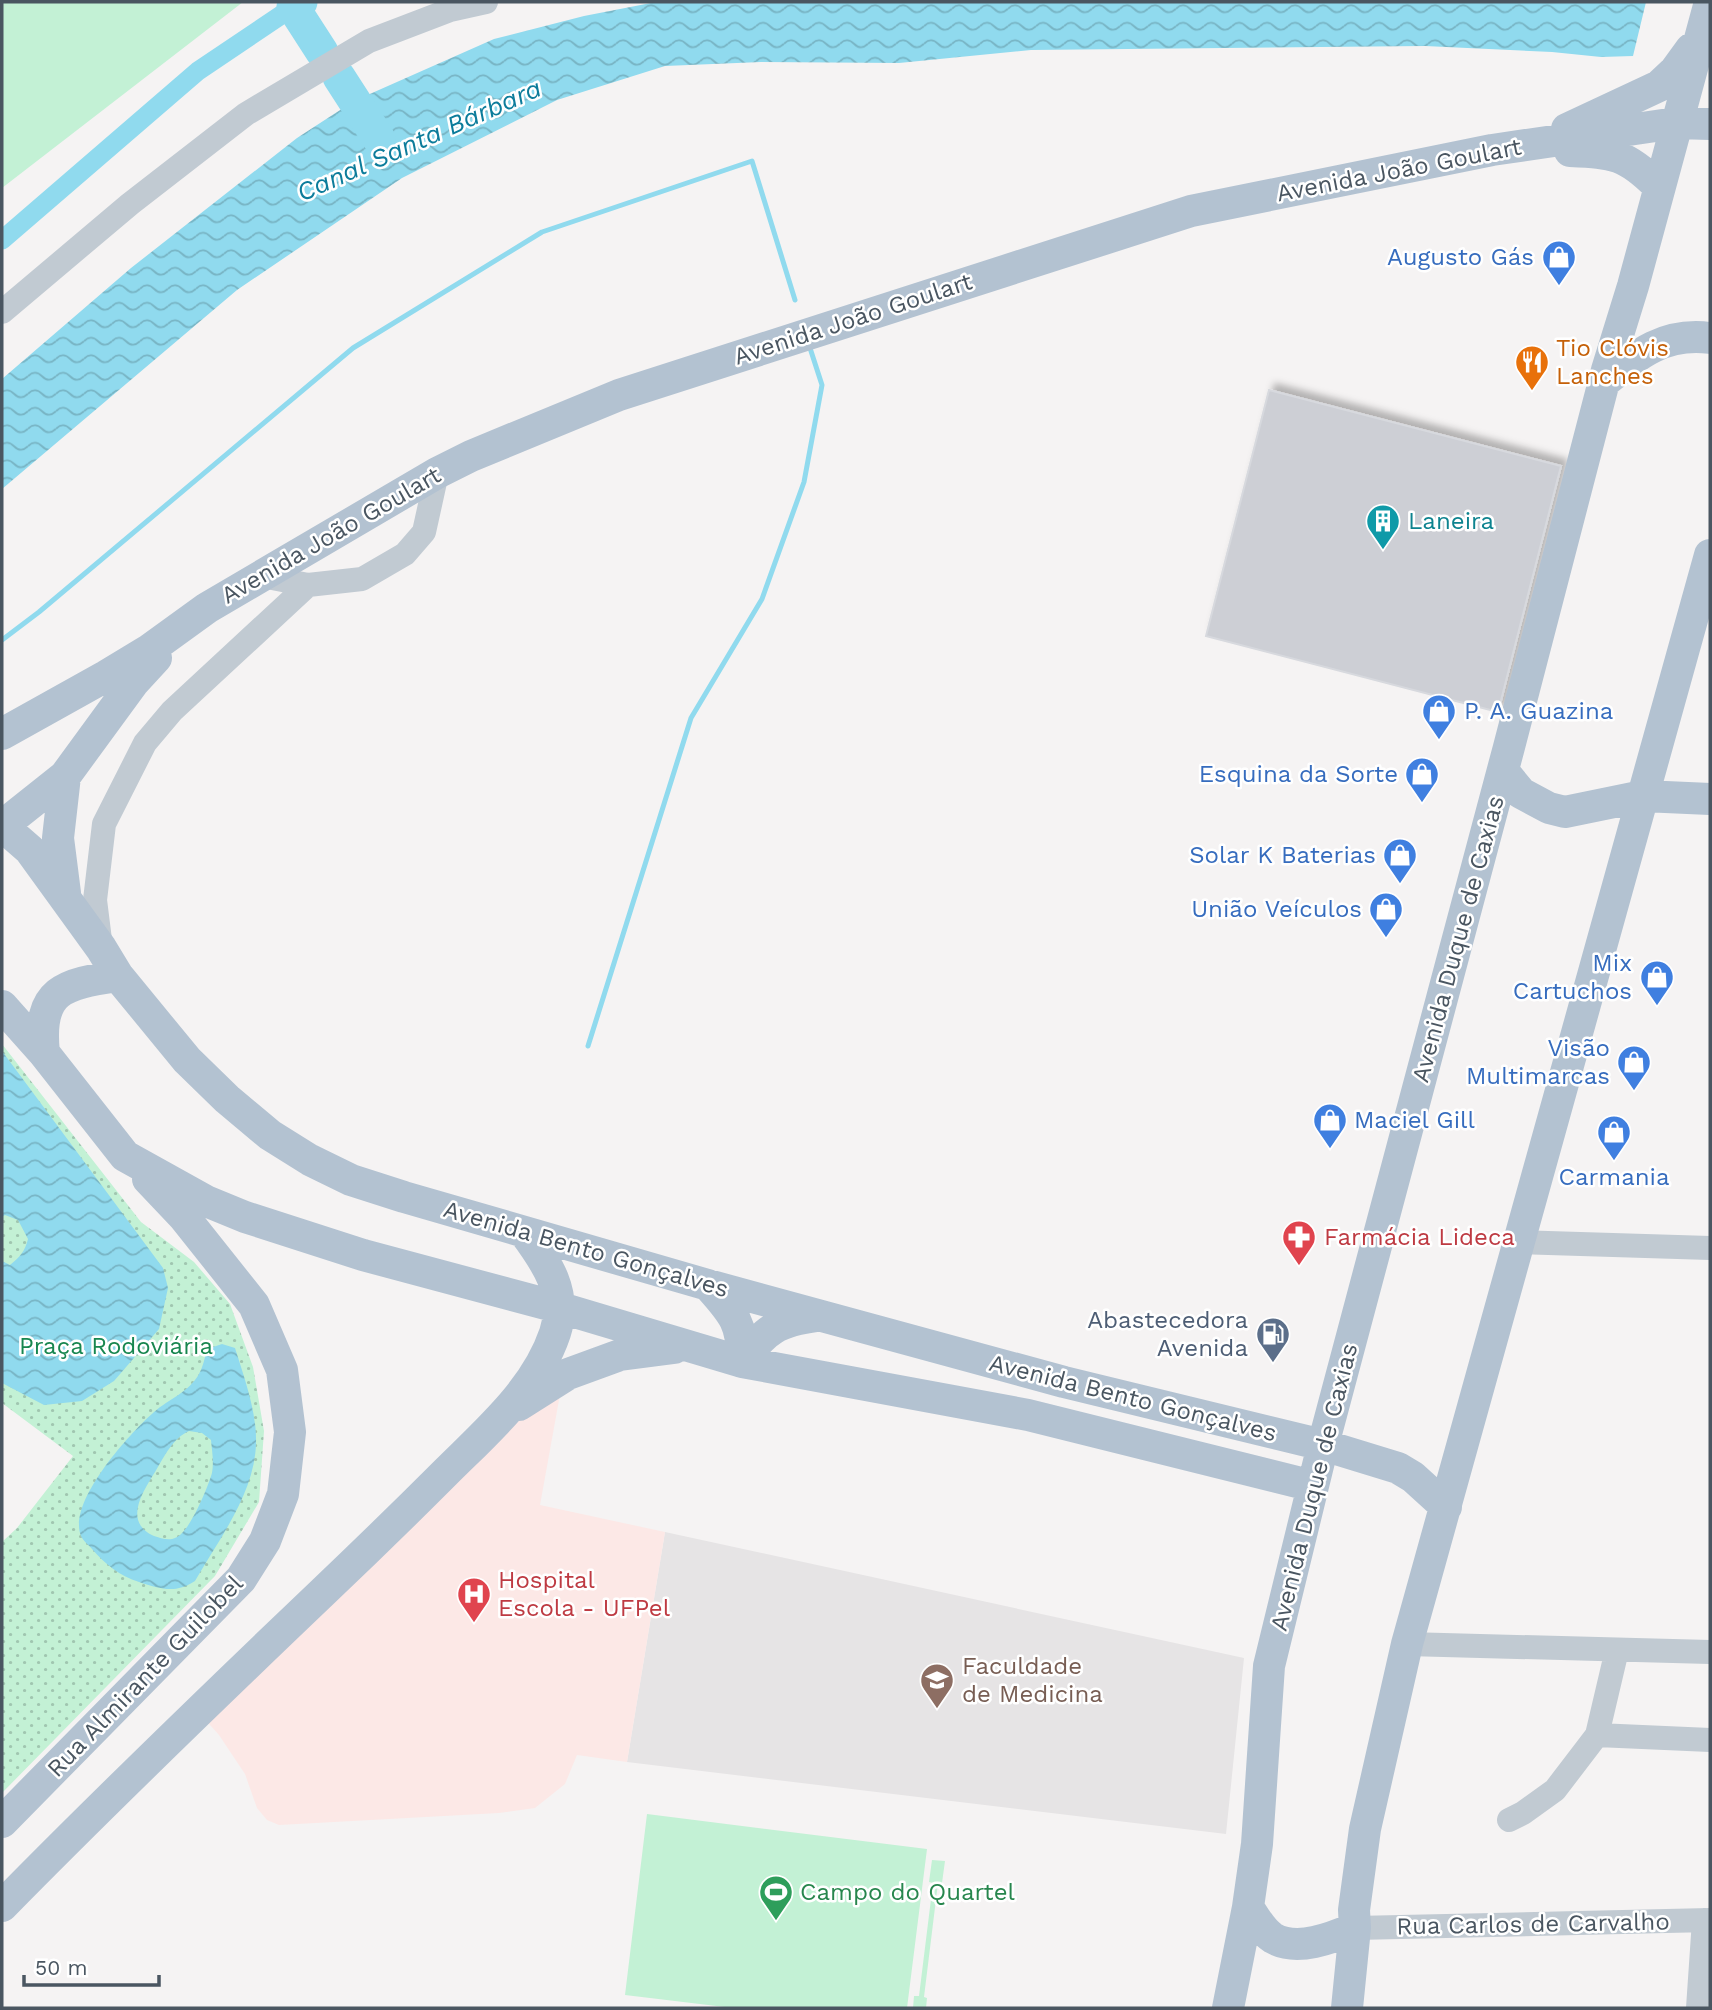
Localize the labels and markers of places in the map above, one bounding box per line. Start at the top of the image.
shop icon: Augusto Gás [1540,238,1578,287]
place label: Augusto Gás [1387,243,1534,271]
place label: Tio Clóvis Lanches [1556,334,1669,390]
restaurant icon: Tio Clóvis Lanches [1513,343,1551,392]
building icon: Laneira [1364,502,1402,551]
place label: Laneira [1408,507,1494,535]
shop icon: P. A. Guazina [1420,692,1458,741]
place label: P. A. Guazina [1464,697,1613,725]
shop icon: Esquina da Sorte [1403,755,1441,804]
place label: Esquina da Sorte [1199,760,1398,788]
shop icon: Solar K Baterias [1381,836,1419,885]
place label: Solar K Baterias [1189,841,1376,869]
shop icon: União Veículos [1367,890,1405,939]
place label: União Veículos [1191,895,1362,923]
place label: Mix Cartuchos [1513,949,1632,1005]
shop icon: Mix Cartuchos [1638,958,1676,1007]
place label: Visão Multimarcas [1466,1034,1610,1090]
shop icon: Visão Multimarcas [1615,1043,1653,1092]
shop icon: Maciel Gill [1311,1101,1349,1150]
place label: Maciel Gill [1354,1106,1475,1134]
shop icon: Carmania [1595,1113,1633,1162]
place label: Carmania [1558,1163,1670,1191]
pharmacy icon: Farmácia Lideca [1280,1218,1318,1267]
place label: Farmácia Lideca [1324,1223,1515,1251]
place label: Abastecedora Avenida [1087,1306,1248,1362]
fuel station icon: Abastecedora Avenida [1254,1315,1292,1364]
place label: Hospital Escola - UFPel [498,1566,671,1622]
hospital icon: Hospital Escola - UFPel [455,1575,493,1624]
place label: Faculdade de Medicina [962,1652,1103,1708]
school or university icon: Faculdade de Medicina [918,1661,956,1710]
sports icon: Campo do Quartel [757,1873,795,1922]
place label: Campo do Quartel [800,1878,1016,1906]

